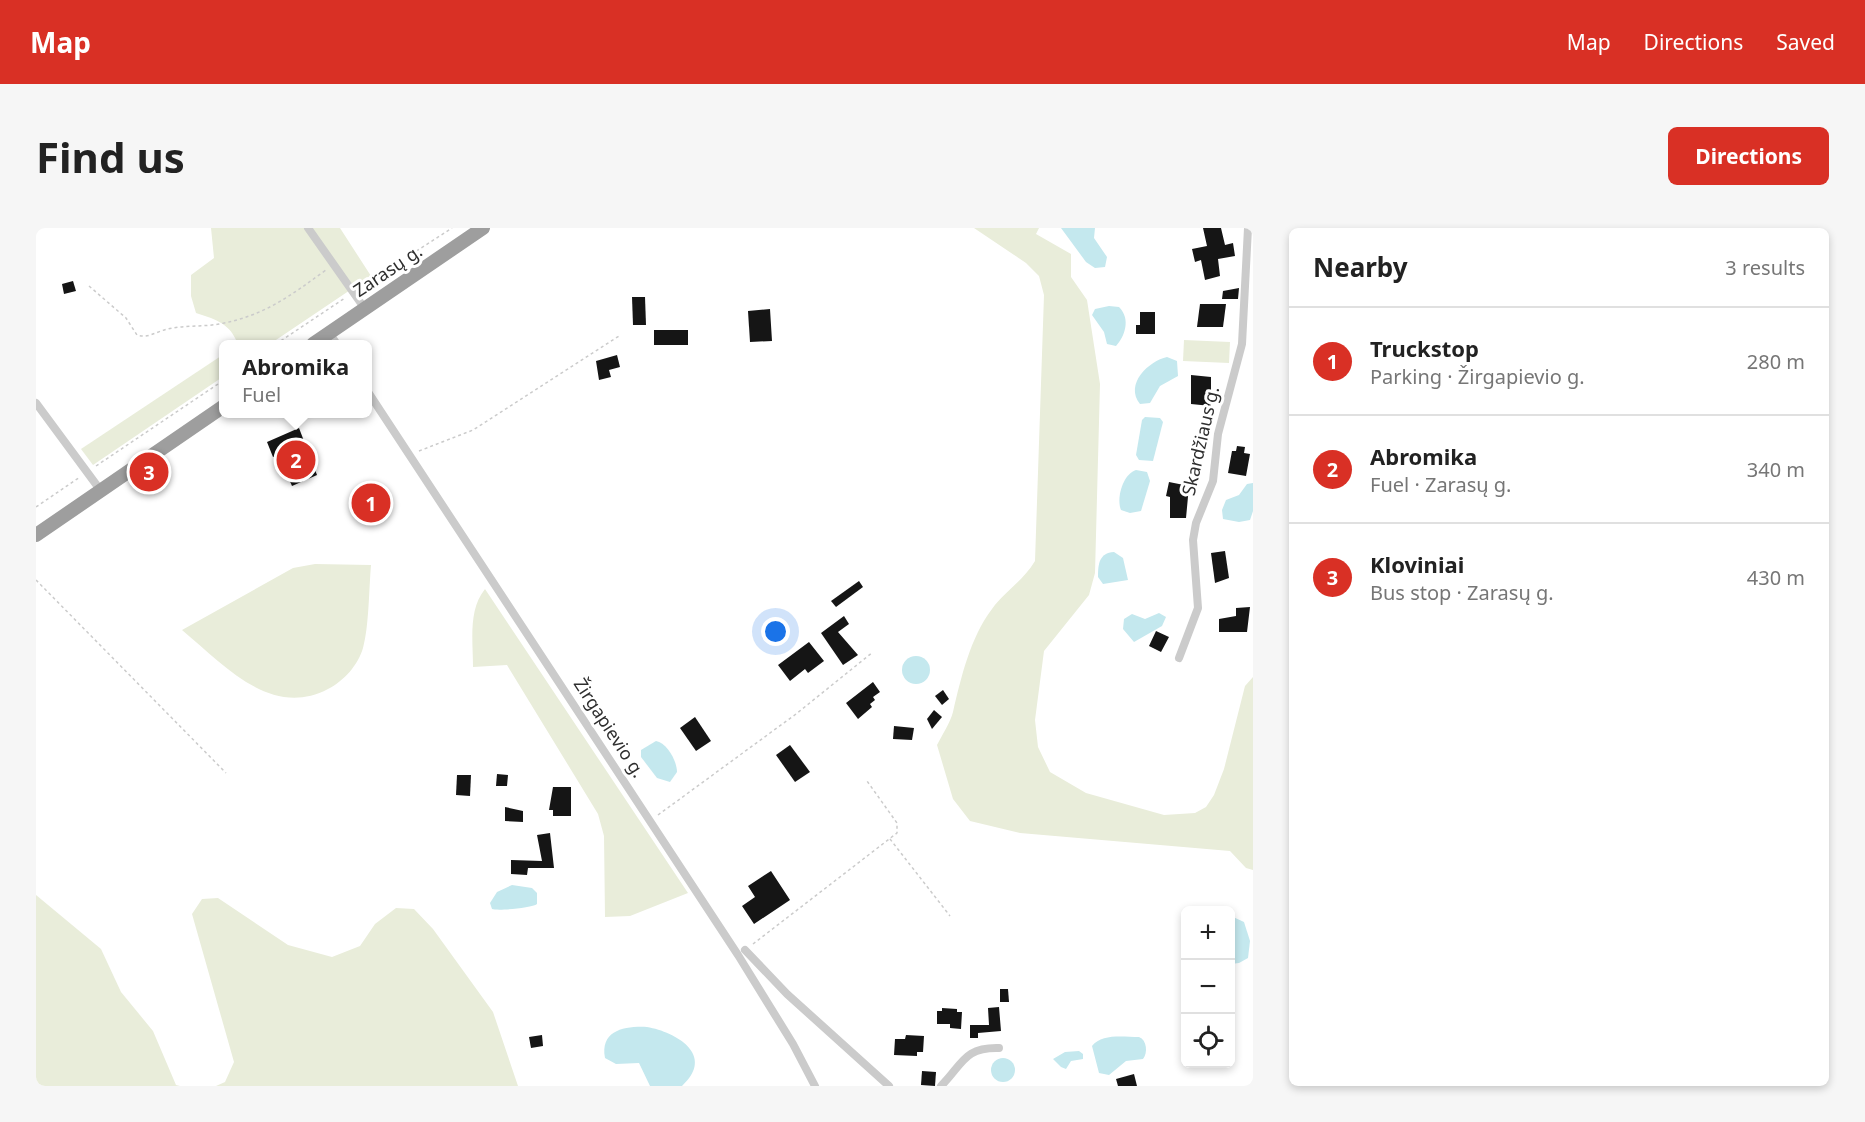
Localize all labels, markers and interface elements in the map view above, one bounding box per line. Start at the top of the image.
text: Map [30,23,91,61]
text: Map [1567,28,1611,56]
text: Directions [1644,28,1743,56]
text: Saved [1776,28,1835,56]
button: Directions [1668,127,1829,185]
text: Find us [36,128,185,185]
street label: Zarasų g. [348,238,426,302]
text: Nearby [1313,249,1408,285]
text: 3 results [1725,254,1805,281]
text: Truckstop [1370,333,1479,363]
popup [219,340,372,418]
text: 1 [1327,348,1338,375]
text: 280 m [1747,348,1805,375]
text: Abromika [242,351,349,381]
text: Parking · Žirgapievio g. [1370,363,1585,390]
text: Fuel [242,381,281,408]
street label: Skardžiaus g. [1176,384,1224,498]
pin: 2 [276,438,316,482]
text: Abromika [1370,441,1477,471]
pin: 3 [130,450,168,494]
text: 2 [1327,456,1338,483]
text: 340 m [1747,456,1805,483]
text: Fuel · Zarasų g. [1370,471,1511,498]
pin: 1 [352,480,390,526]
text: Kloviniai [1370,549,1464,579]
text: 3 [1327,564,1338,591]
text: 430 m [1747,564,1805,591]
text: Bus stop · Zarasų g. [1370,579,1554,606]
your location [761,617,790,646]
street label: Žirgapievio g. [569,673,651,782]
map controls [1181,906,1235,1068]
button: + [1181,906,1235,960]
button: − [1181,960,1235,1014]
button: locate [1181,1014,1235,1068]

